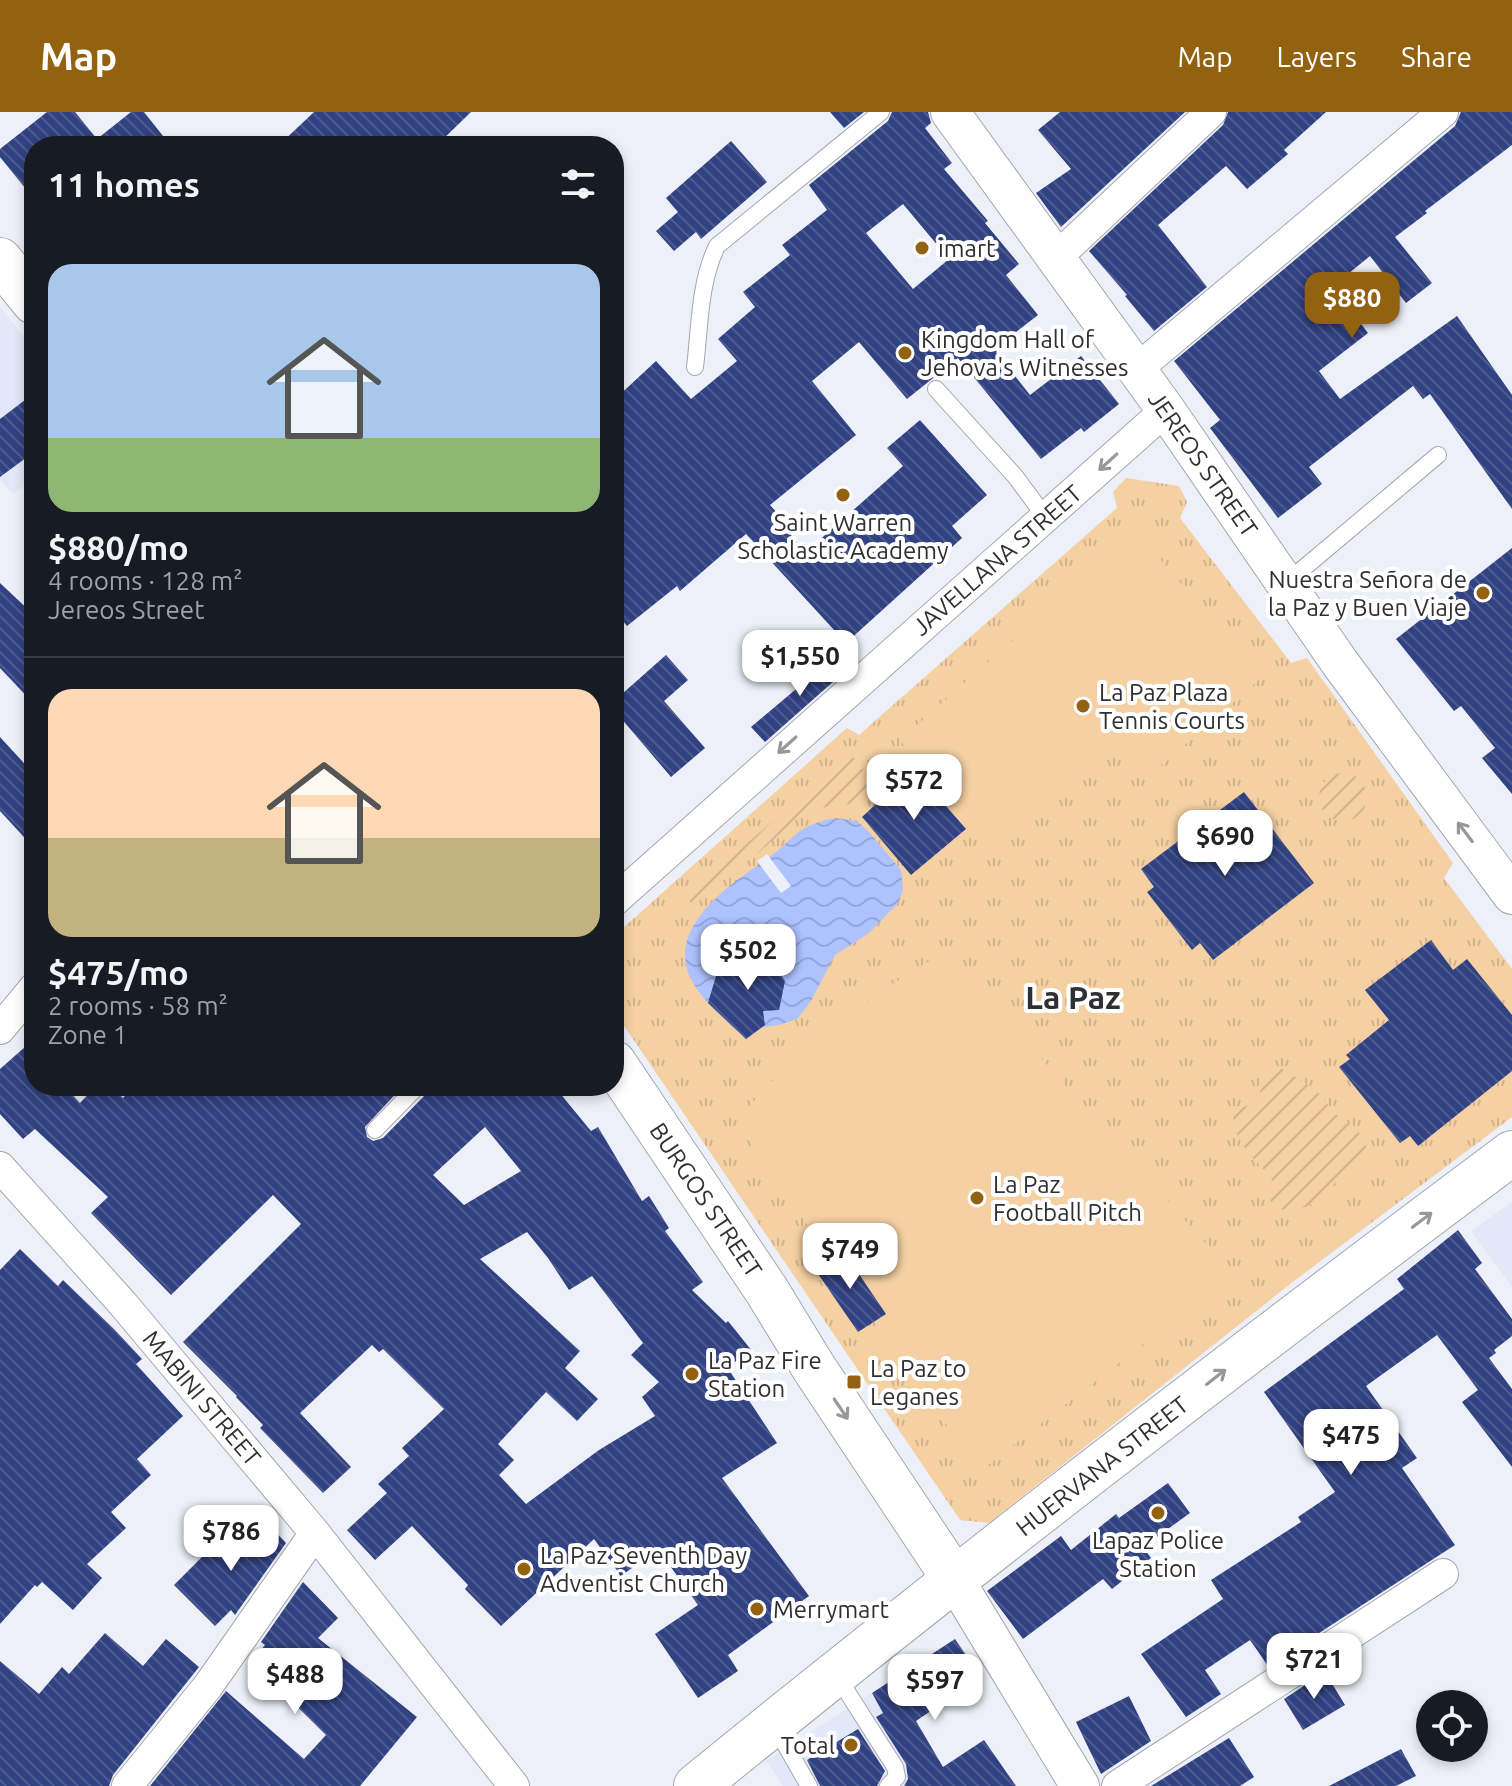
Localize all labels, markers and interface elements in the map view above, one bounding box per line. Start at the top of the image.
text: Map [40,35,117,77]
text: Map [1177,41,1233,72]
text: Layers [1277,41,1357,72]
text: Share [1401,41,1472,72]
icon: filters [556,162,600,206]
text: 11 homes [48,165,200,203]
place label: imart [938,235,996,262]
marker: imart [913,239,931,257]
pin: $880 [1305,272,1399,340]
text: $880 [1323,283,1381,312]
icon: home [252,316,396,460]
place label: Kingdom Hall of Jehova's Witnesses [921,326,1128,381]
marker: Kingdom Hall of Jehova's Witnesses [896,344,914,362]
street label: JEREOS STREET [1143,386,1263,542]
one-way arrow [1098,452,1119,471]
street label: JAVELLANA STREET [907,479,1087,641]
marker: Saint Warren Scholastic Academy [834,486,852,504]
place label: Saint Warren Scholastic Academy [737,509,949,564]
text: $880/mo [48,528,189,566]
text: 4 rooms · 128 m² [48,566,243,595]
place label: Nuestra Señora de la Paz y Buen Viaje [1268,566,1467,621]
marker: Nuestra Señora de la Paz y Buen Viaje [1474,584,1492,602]
text: Jereos Street [48,595,204,624]
pin: $1,550 [735,630,865,698]
text: $1,550 [760,641,840,670]
place label: La Paz Plaza Tennis Courts [1099,679,1245,734]
marker: La Paz Plaza Tennis Courts [1074,697,1092,715]
one-way arrow [777,735,798,754]
icon: home [252,741,396,885]
pin: $572 [867,754,961,822]
text: $572 [885,765,943,794]
pin: $690 [1178,810,1272,878]
text: $690 [1196,821,1254,850]
one-way arrow [1457,822,1473,844]
pin: $502 [701,924,795,992]
text: $502 [719,935,777,964]
text: $475/mo [48,953,189,991]
district label: La Paz [1025,979,1121,1015]
text: 2 rooms · 58 m² [48,991,228,1020]
text: Zone 1 [48,1020,128,1049]
street label: BURGOS STREET [644,1118,768,1282]
place label: La Paz Football Pitch [993,1171,1142,1226]
marker: La Paz Football Pitch [968,1189,986,1207]
one-way arrow [1411,1211,1433,1228]
pin: $749 [803,1223,897,1291]
text: $749 [821,1234,879,1263]
street label: MABINI STREET [138,1325,266,1471]
place label: La Paz Fire Station [708,1347,822,1402]
place label: La Paz to Leganes [870,1355,967,1410]
marker: La Paz Fire Station [683,1365,701,1383]
one-way arrow [1205,1369,1226,1386]
marker: La Paz to Leganes [845,1373,863,1391]
street label: HUERVANA STREET [1011,1391,1193,1541]
one-way arrow [833,1397,849,1419]
pin: $475 [1304,1409,1398,1477]
text: $475 [1322,1420,1380,1449]
marker: Lapaz Police Station [1149,1504,1167,1522]
pin: $786 [184,1505,278,1573]
text: $786 [202,1516,260,1545]
place label: Lapaz Police Station [1092,1527,1224,1582]
place label: La Paz Seventh Day Adventist Church [540,1542,747,1597]
marker: La Paz Seventh Day Adventist Church [515,1560,533,1578]
place label: Merrymart [773,1596,890,1623]
marker: Merrymart [748,1600,766,1618]
pin: $721 [1267,1633,1361,1701]
text: $721 [1285,1644,1343,1673]
pin: $488 [248,1648,342,1716]
pin: $597 [888,1654,982,1722]
text: $488 [266,1659,324,1688]
text: $597 [906,1665,964,1694]
map controls [1416,1690,1488,1762]
button: locate [1416,1690,1488,1762]
place label: Total [781,1732,835,1759]
marker: Total [842,1736,860,1754]

